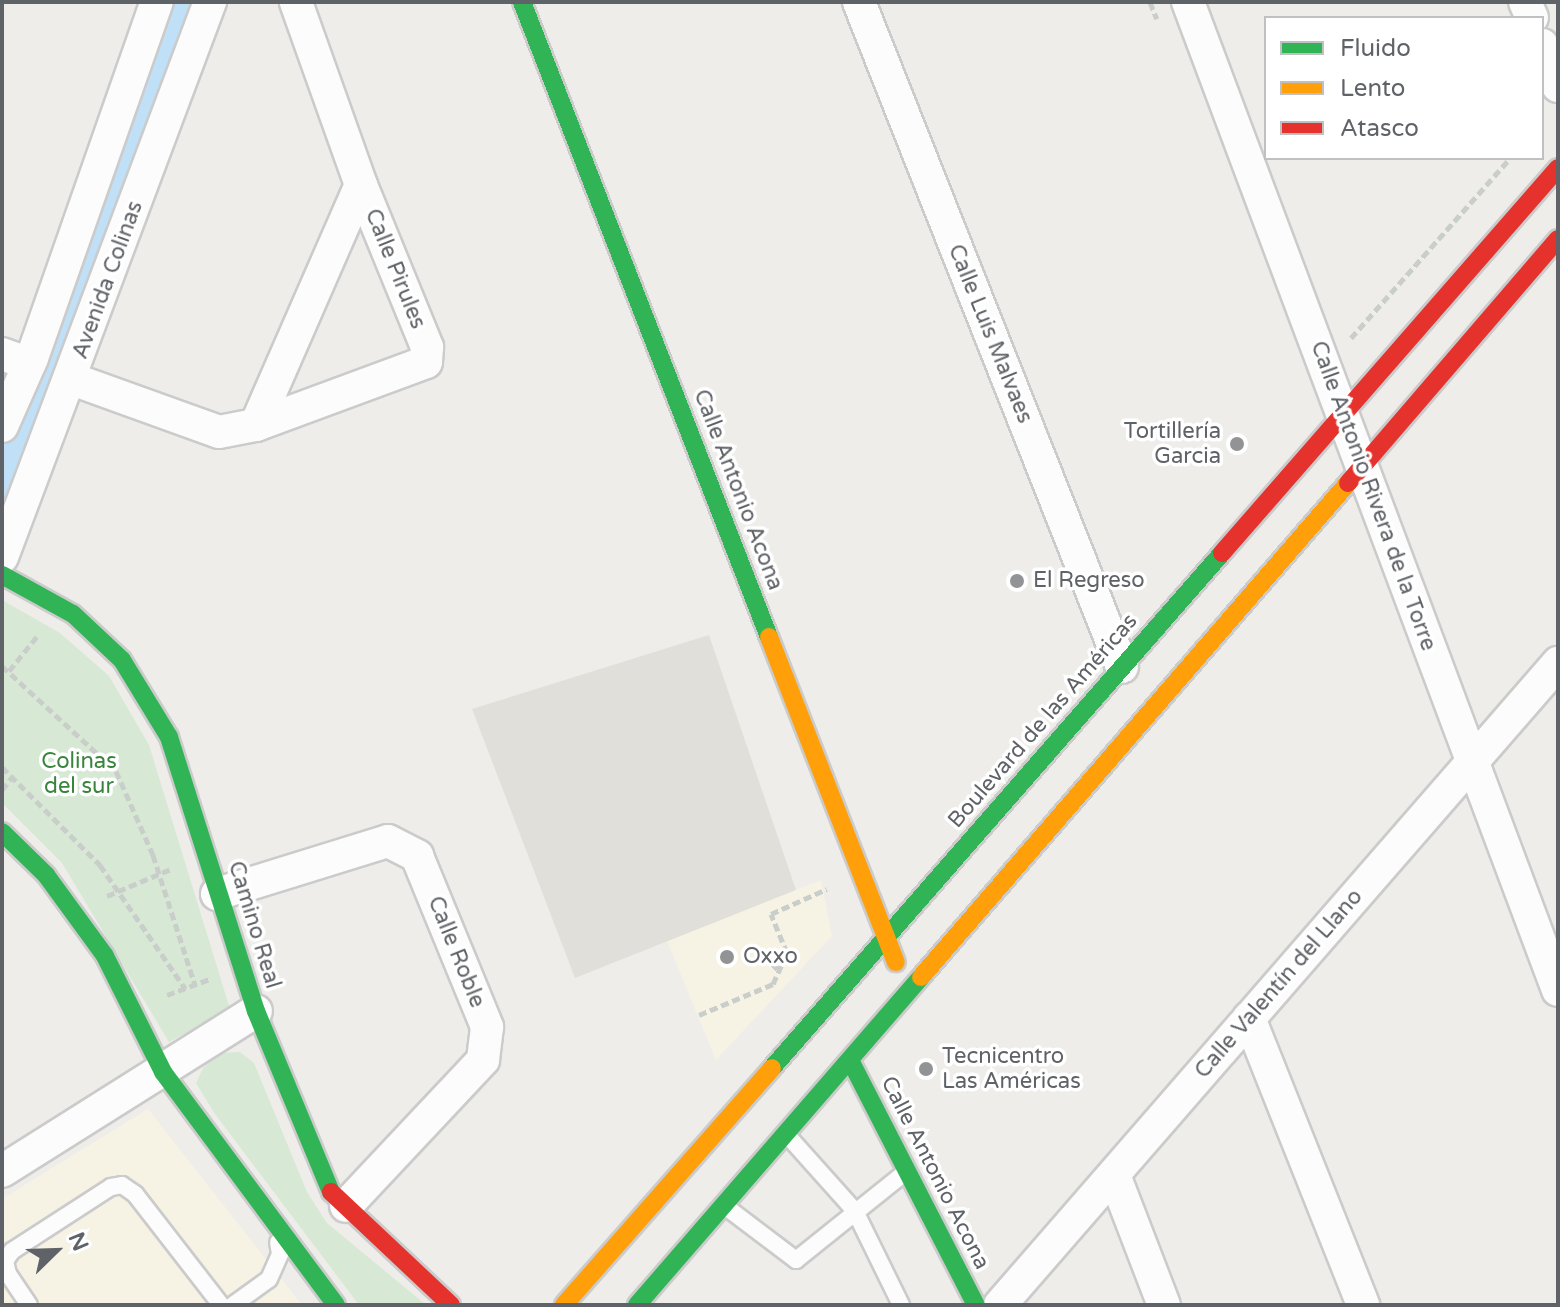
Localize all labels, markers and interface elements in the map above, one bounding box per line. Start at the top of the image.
legend [1264,16,1544,160]
text: Fluido [1340,34,1411,63]
text: Lento [1340,74,1405,103]
text: Atasco [1340,114,1419,143]
street label: Avenida Colinas [67,197,149,363]
street label: Calle Pirules [359,205,431,333]
street label: Calle Luis Malvaes [942,241,1038,427]
street label: Calle Antonio Rivera de la Torre [1305,338,1441,654]
street label: Calle Antonio Acona [688,386,788,594]
place label: Tortillería Garcia [1124,418,1221,470]
marker: Tortillería Garcia [1228,435,1246,453]
place label: El Regreso [1033,568,1145,594]
marker: El Regreso [1008,572,1026,590]
street label: Boulevard de las Américas [943,609,1143,833]
park label: Colinas del sur [41,748,117,800]
street label: Camino Real [222,858,286,992]
street label: Calle Valentín del Llano [1190,884,1368,1084]
street label: Calle Roble [422,893,490,1011]
place label: Oxxo [743,944,798,970]
marker: Oxxo [718,948,736,966]
place label: Tecnicentro Las Américas [942,1043,1081,1094]
marker: Tecnicentro Las Américas [917,1060,935,1078]
street label: Calle Antonio Acona [875,1072,995,1274]
north arrow [16,1211,96,1291]
text: N [63,1228,94,1255]

